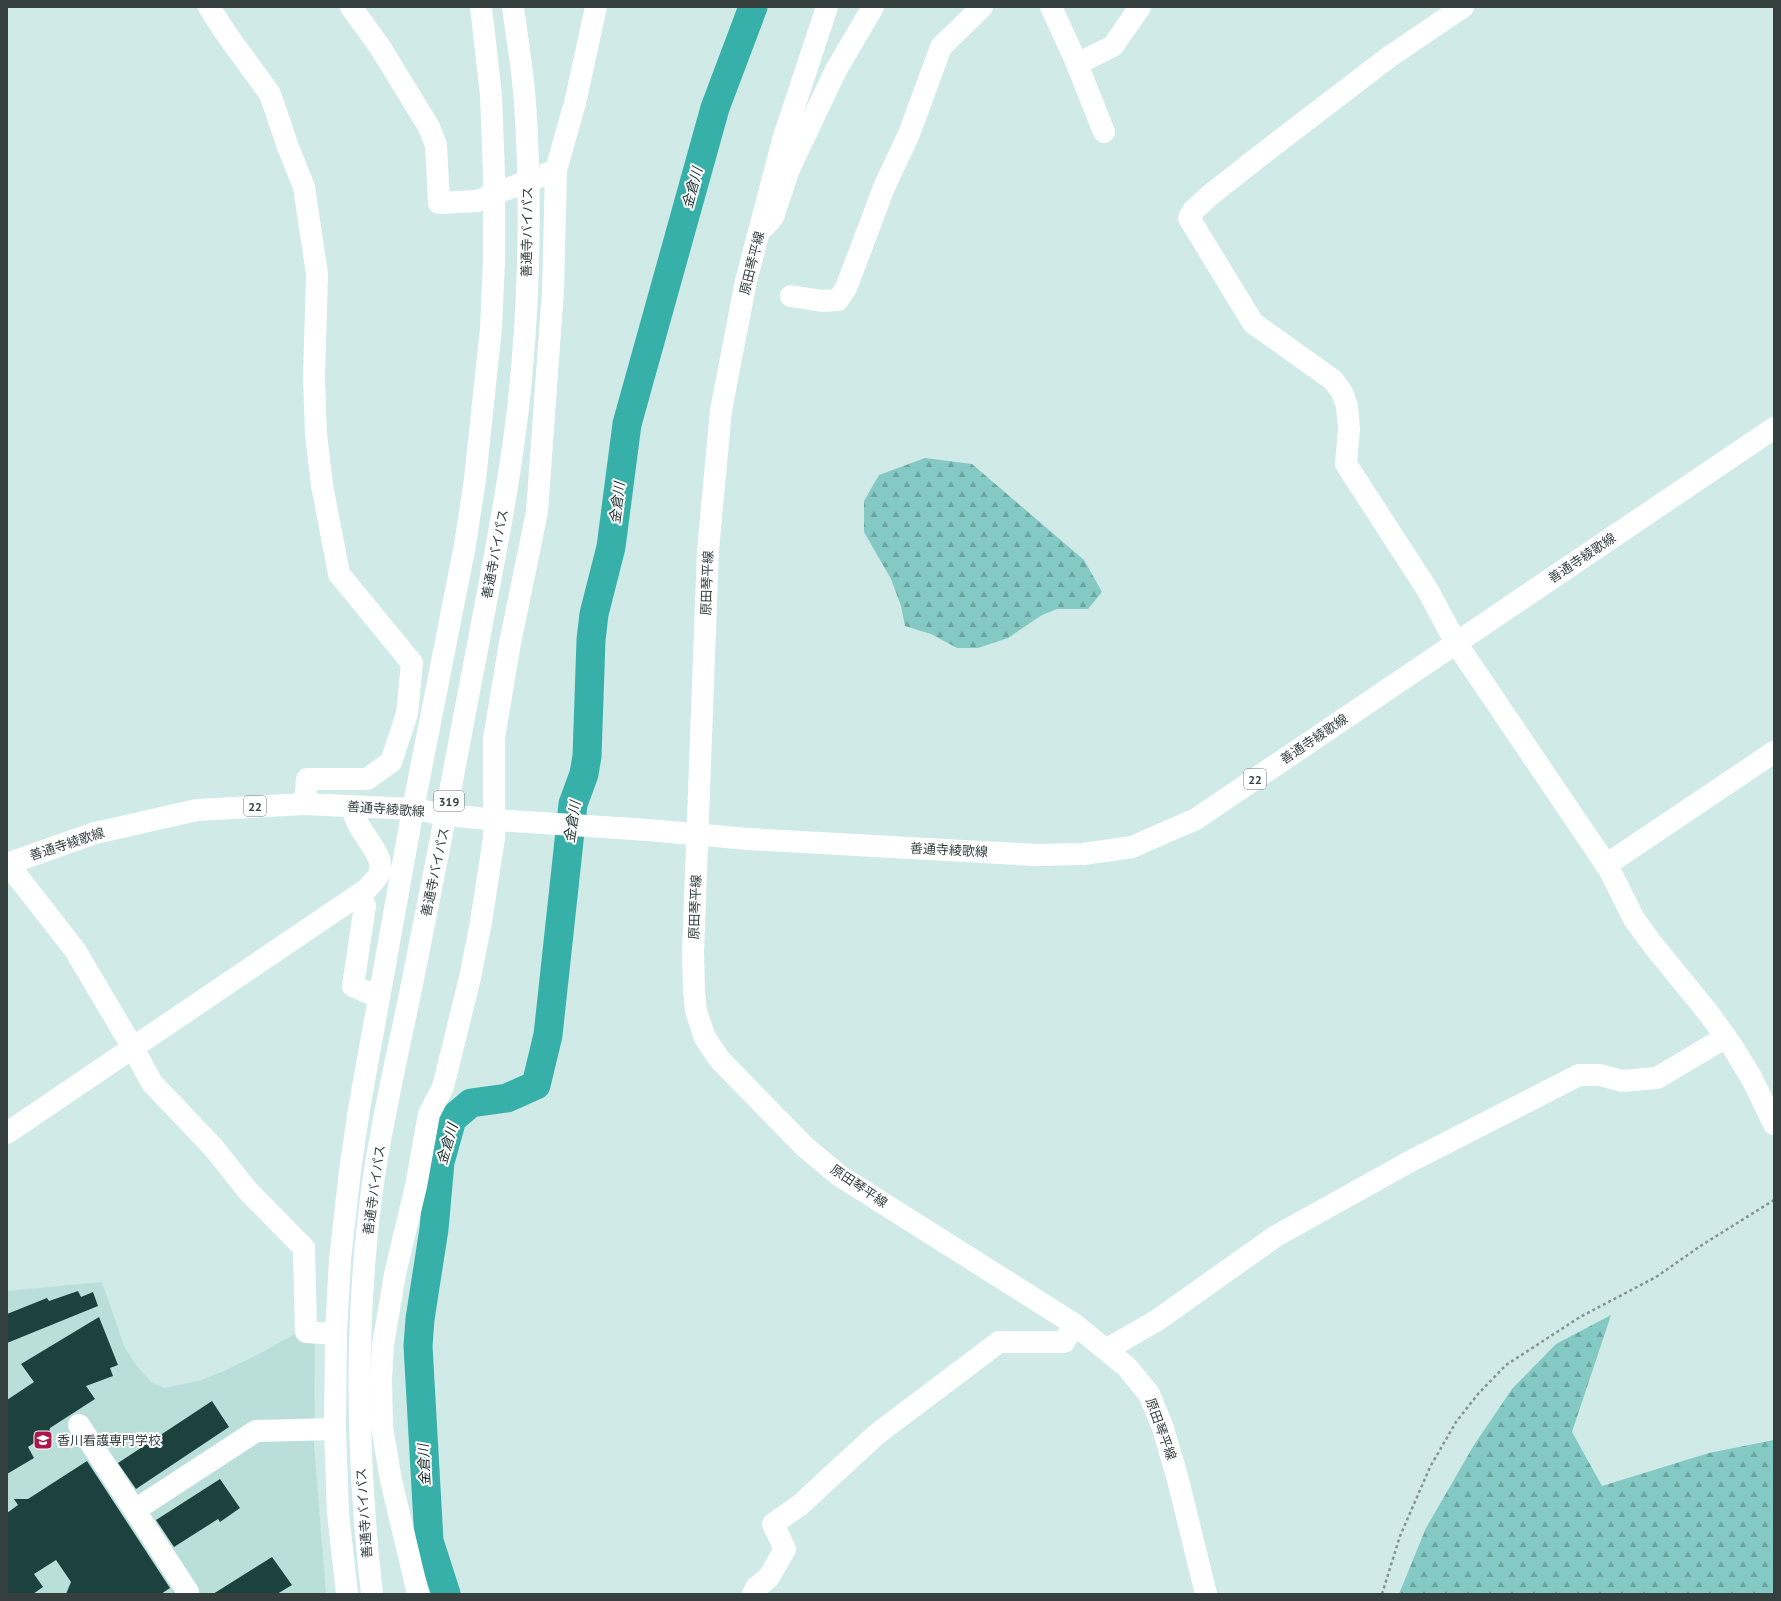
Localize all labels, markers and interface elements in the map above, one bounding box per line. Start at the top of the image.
water label: 金倉川 [678,163,707,211]
street label: 善通寺バイパス [518,186,536,278]
street label: 原田琴平線 [736,229,768,297]
water label: 金倉川 [606,479,629,525]
street label: 善通寺バイパス [478,508,512,600]
street label: 善通寺綾歌線 [1545,529,1619,587]
street label: 原田琴平線 [697,550,717,616]
street label: 善通寺綾歌線 [1277,710,1351,768]
road number: 22 [1244,769,1266,789]
road number: 319 [434,791,464,811]
road number: 22 [244,796,266,816]
street label: 善通寺綾歌線 [346,798,426,820]
water label: 金倉川 [560,798,584,844]
street label: 善通寺綾歌線 [27,824,107,864]
street label: 善通寺バイパス [417,826,453,918]
street label: 善通寺綾歌線 [910,839,988,861]
street label: 原田琴平線 [685,874,705,940]
water label: 金倉川 [433,1119,462,1167]
street label: 善通寺バイパス [359,1144,389,1236]
street label: 原田琴平線 [827,1161,891,1211]
street label: 原田琴平線 [1142,1396,1180,1462]
school or university icon: 香川看護専門学校 [32,1429,54,1451]
place label: 香川看護専門学校 [57,1432,161,1449]
water label: 金倉川 [414,1442,434,1486]
street label: 善通寺バイパス [352,1467,376,1559]

